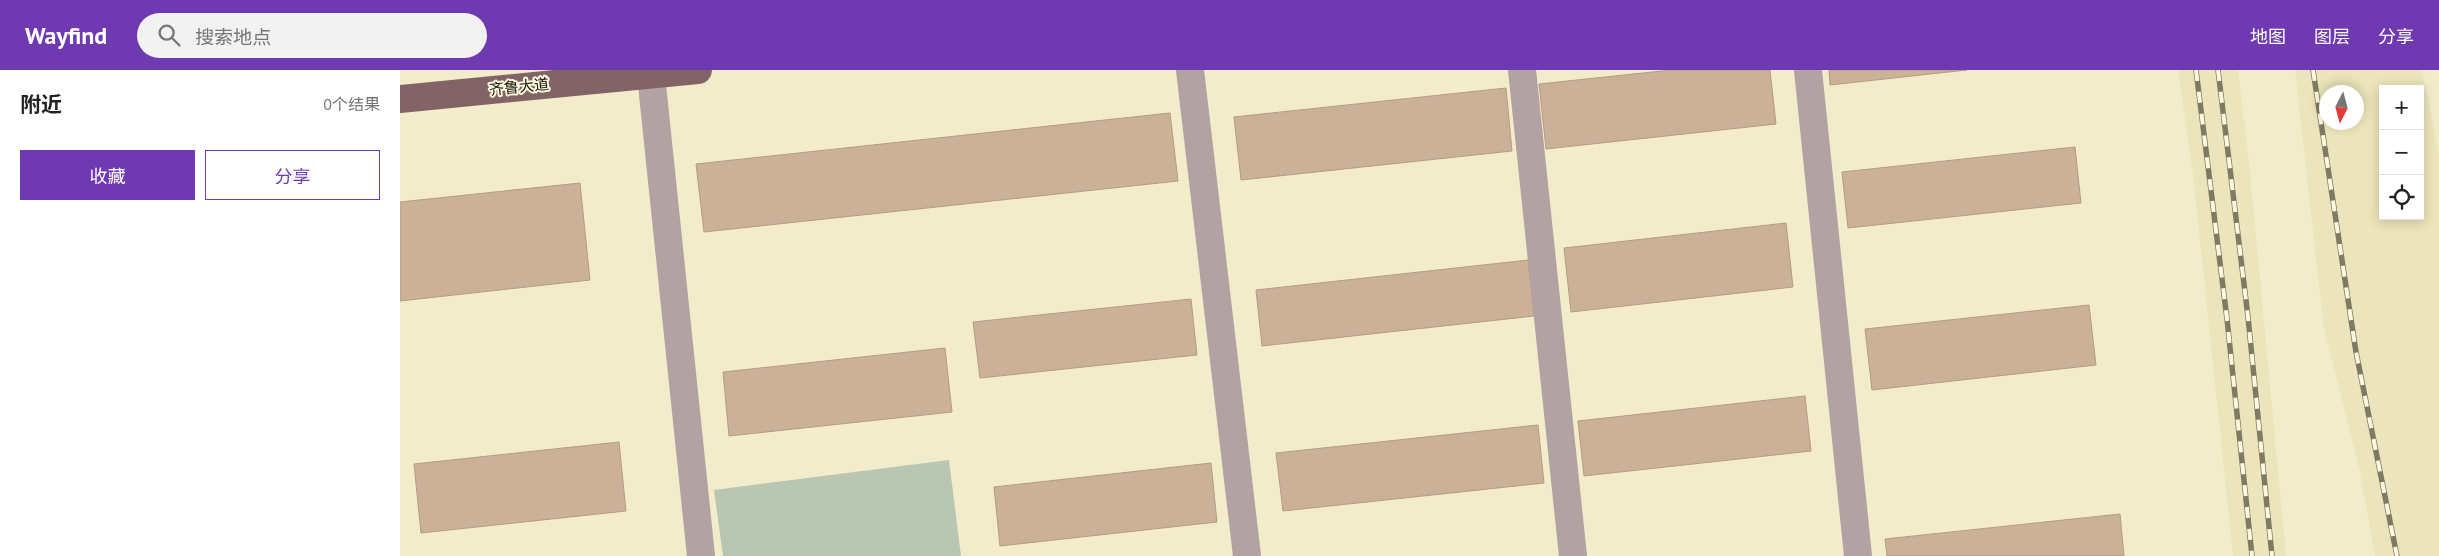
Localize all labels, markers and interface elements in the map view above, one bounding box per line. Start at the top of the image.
search box [137,13,487,58]
text: Wayfind [25,20,107,51]
icon: search [155,21,183,49]
text: 搜索地点 [195,25,271,49]
text: 地图 [2250,25,2286,48]
text: 图层 [2314,25,2350,48]
text: 分享 [2378,25,2414,48]
street label: 齐鲁大道 [488,74,550,99]
north arrow [2319,85,2364,130]
map controls [2379,85,2424,220]
button: + [2379,85,2424,130]
text: 附近 [20,91,62,118]
text: 0个结果 [323,94,380,114]
button: − [2379,130,2424,175]
button: 收藏 [20,150,195,200]
button: 分享 [205,150,380,200]
button: locate [2379,175,2424,220]

